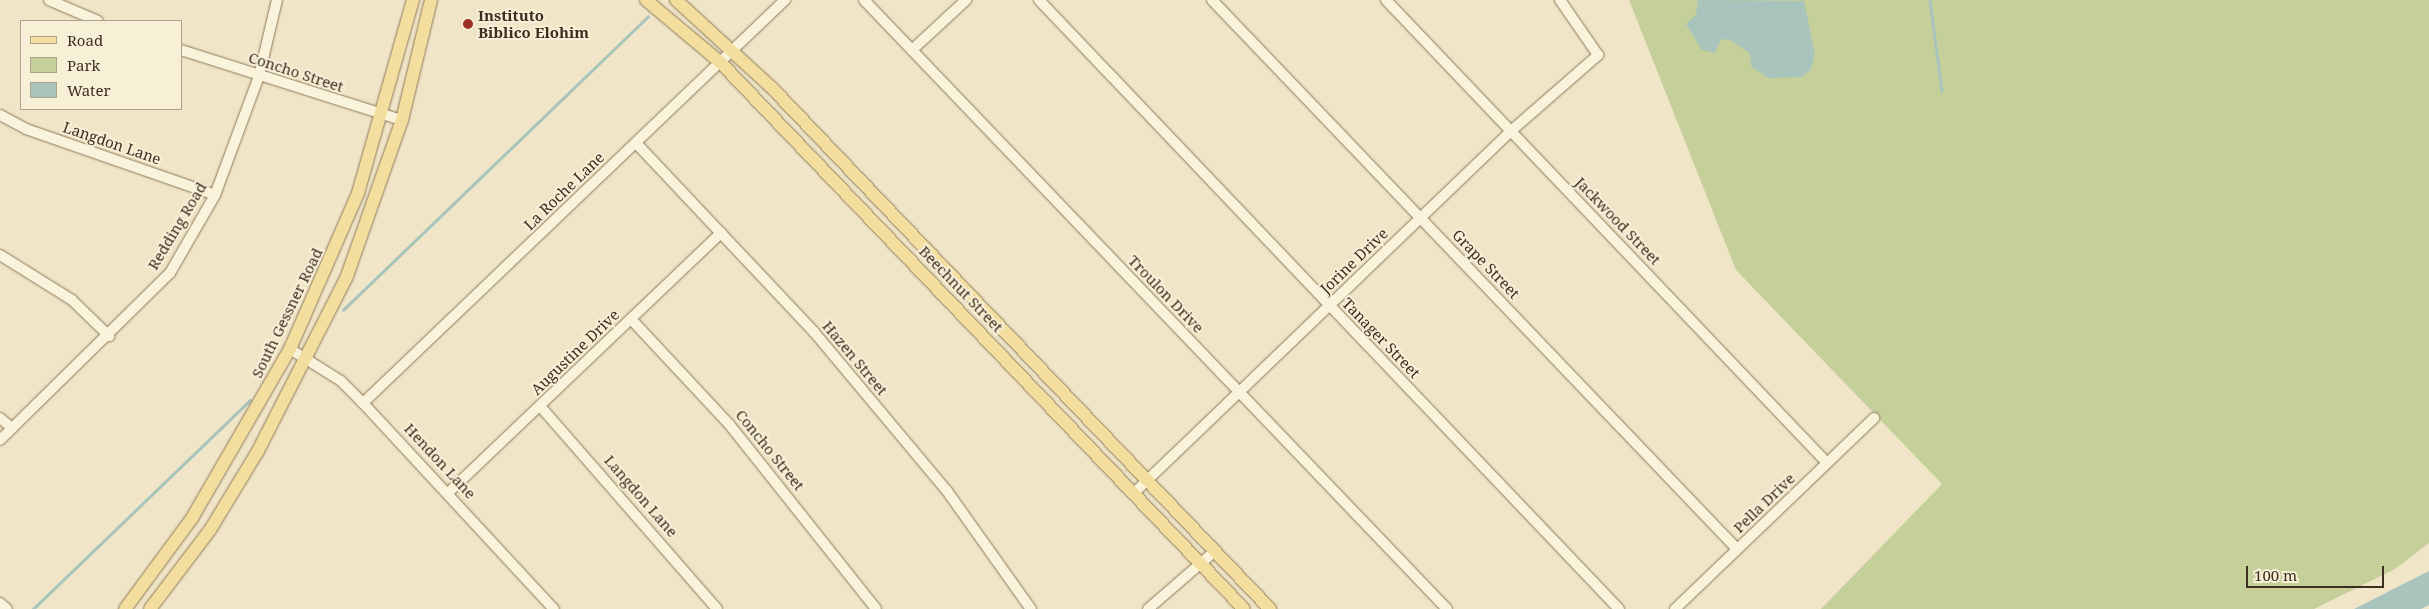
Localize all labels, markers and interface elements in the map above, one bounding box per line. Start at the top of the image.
place label: Instituto Biblico Elohim [478,6,589,41]
marker: Instituto Biblico Elohim [462,18,474,30]
legend [20,20,182,110]
text: Road [67,30,103,50]
street label: Concho Street [246,48,346,96]
text: Park [67,55,100,75]
text: Water [67,80,110,100]
street label: Langdon Lane [61,118,163,168]
street label: La Roche Lane [520,148,608,234]
street label: Jackwood Street [1572,173,1664,269]
street label: Redding Road [144,179,210,273]
street label: Jorine Drive [1316,224,1392,298]
street label: Grape Street [1449,226,1523,302]
street label: Beechnut Street [915,242,1007,336]
street label: South Gessner Road [248,245,326,381]
street label: Troulon Drive [1125,251,1207,337]
street label: Tanager Street [1338,294,1424,382]
street label: Augustine Drive [527,305,623,399]
street label: Hazen Street [819,317,891,399]
street label: Concho Street [732,406,808,494]
street label: Hendon Lane [401,420,479,502]
street label: Langdon Lane [601,451,681,541]
street label: Pella Drive [1730,469,1798,537]
scale bar [2249,556,2386,588]
text: 100 m [2254,565,2297,585]

